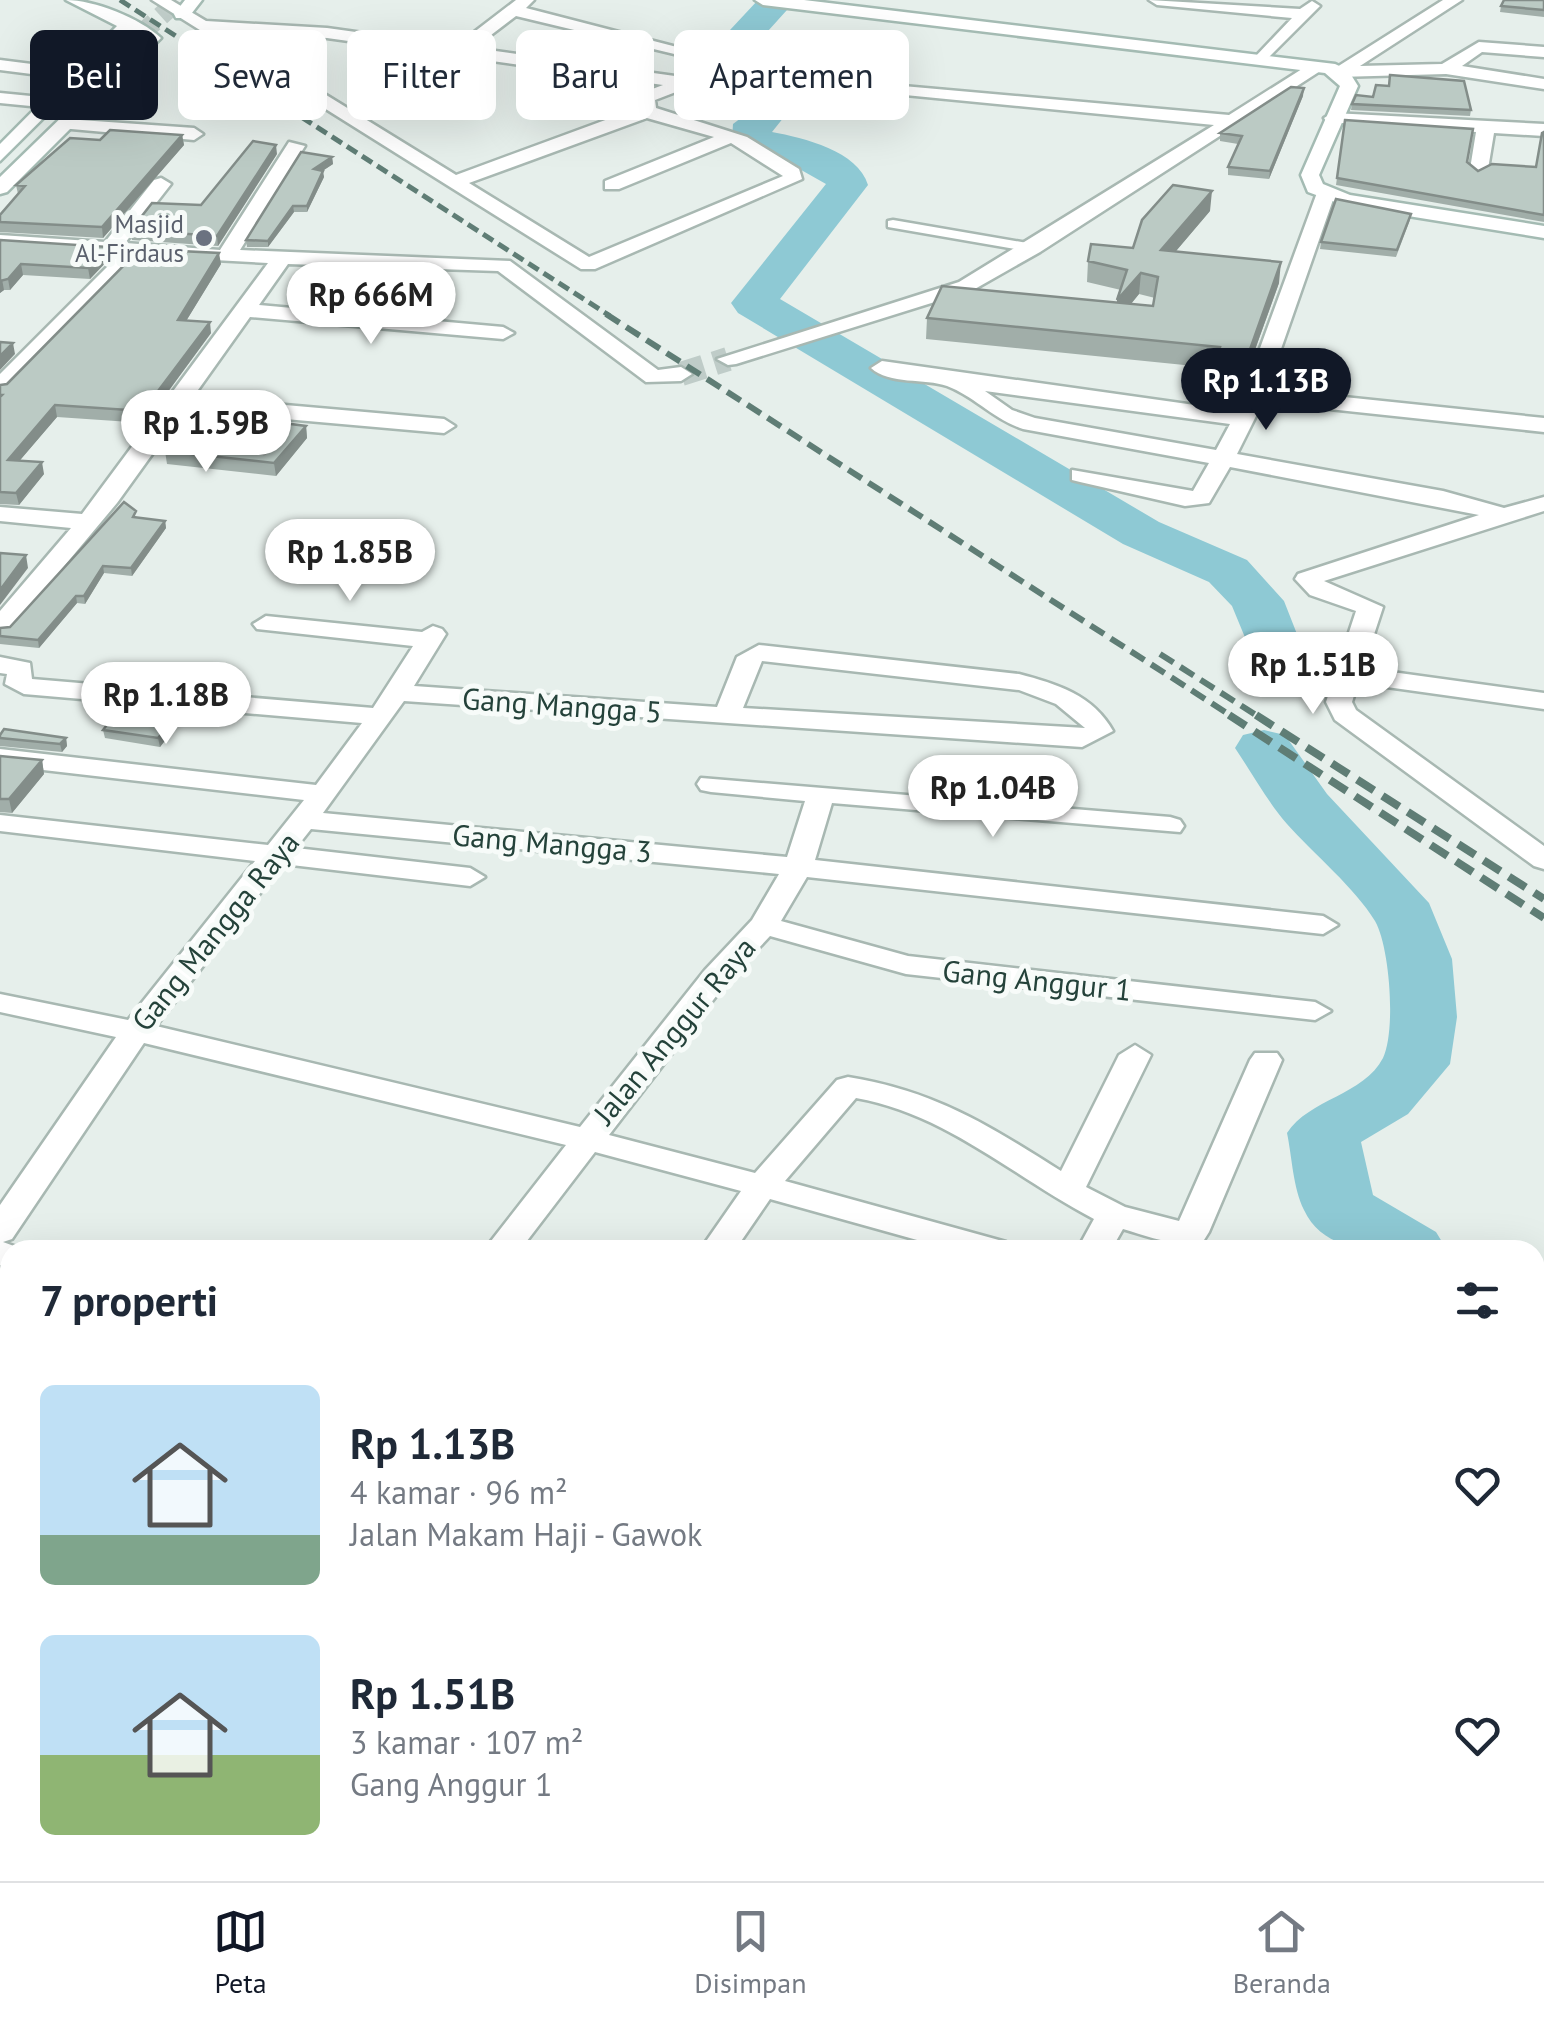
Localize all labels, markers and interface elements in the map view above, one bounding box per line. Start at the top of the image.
chip: Beli [30,30,158,120]
chip: Sewa [178,30,327,120]
chip: Filter [347,30,496,120]
chip: Baru [516,30,654,120]
chip: Apartemen [674,30,909,120]
place label: Masjid Al-Firdaus [75,208,184,269]
marker: Masjid Al-Firdaus [193,227,215,249]
pin: Rp 666M [279,262,463,347]
text: Rp 666M [309,273,433,315]
pin: Rp 1.13B [1163,348,1369,433]
text: Rp 1.13B [1203,359,1329,401]
pin: Rp 1.59B [103,390,309,475]
text: Rp 1.59B [143,401,269,443]
pin: Rp 1.85B [247,519,453,604]
text: Rp 1.85B [287,530,413,572]
pin: Rp 1.51B [1210,632,1416,717]
text: Rp 1.51B [1250,643,1376,685]
pin: Rp 1.18B [63,662,269,747]
text: Rp 1.18B [103,673,229,715]
street label: Gang Mangga 5 [461,678,663,731]
pin: Rp 1.04B [890,755,1096,840]
text: Rp 1.04B [930,766,1056,808]
street label: Gang Mangga 3 [451,814,654,871]
street label: Gang Mangga Raya [123,824,307,1039]
street label: Jalan Anggur Raya [583,928,764,1133]
street label: Gang Anggur 1 [941,950,1134,1009]
text: 7 properti [40,1273,218,1328]
icon: filters [1450,1273,1505,1328]
text: Rp 1.13B [350,1416,515,1471]
icon: home [120,1425,240,1545]
icon: heart [1450,1458,1505,1513]
text: 4 kamar · 96 m² [350,1471,568,1513]
text: Jalan Makam Haji - Gawok [350,1513,702,1555]
text: Rp 1.51B [350,1666,515,1721]
icon: home [120,1675,240,1795]
icon: heart [1450,1708,1505,1763]
text: 3 kamar · 107 m² [350,1721,583,1763]
text: Gang Anggur 1 [350,1763,552,1805]
tab: Peta [213,1904,268,2001]
tab: Disimpan [694,1904,806,2001]
tab: Beranda [1233,1904,1331,2001]

